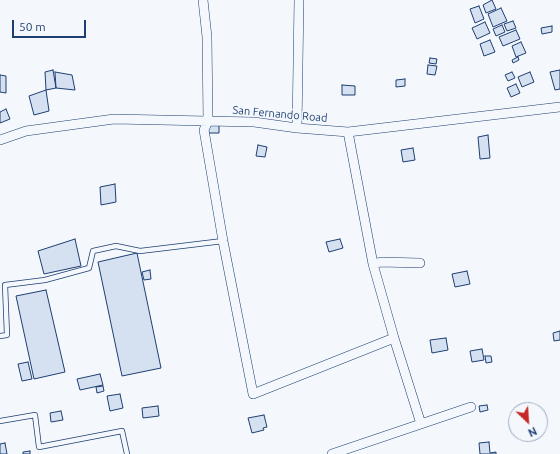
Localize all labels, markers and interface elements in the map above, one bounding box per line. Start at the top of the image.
scale bar [14,12,88,38]
text: 50 m [19,20,46,33]
street label: San Fernando Road [232,103,328,125]
north arrow [508,402,548,442]
text: N [526,425,539,439]

